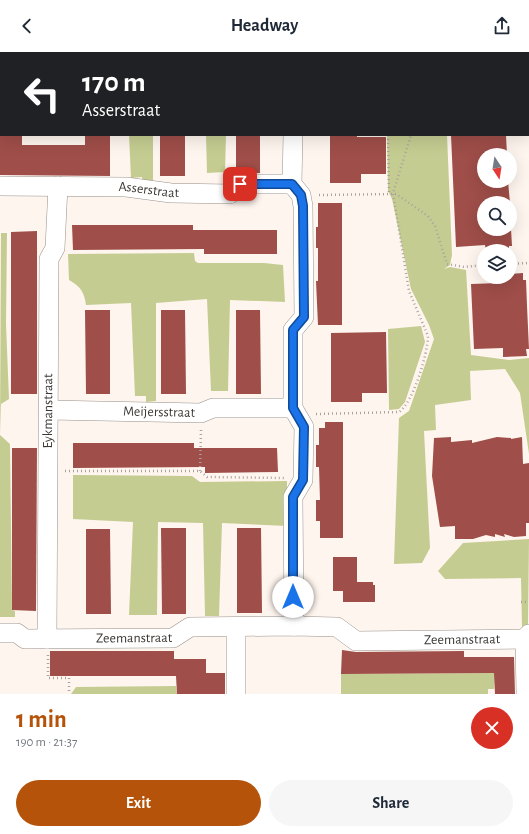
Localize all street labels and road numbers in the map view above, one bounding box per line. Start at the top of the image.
street label: Asserstraat [118,180,180,200]
street label: Eykmanstraat [41,373,55,449]
street label: Meijersstraat [123,404,196,420]
street label: Zeemanstraat [96,631,173,646]
street label: Zeemanstraat [424,632,501,647]

